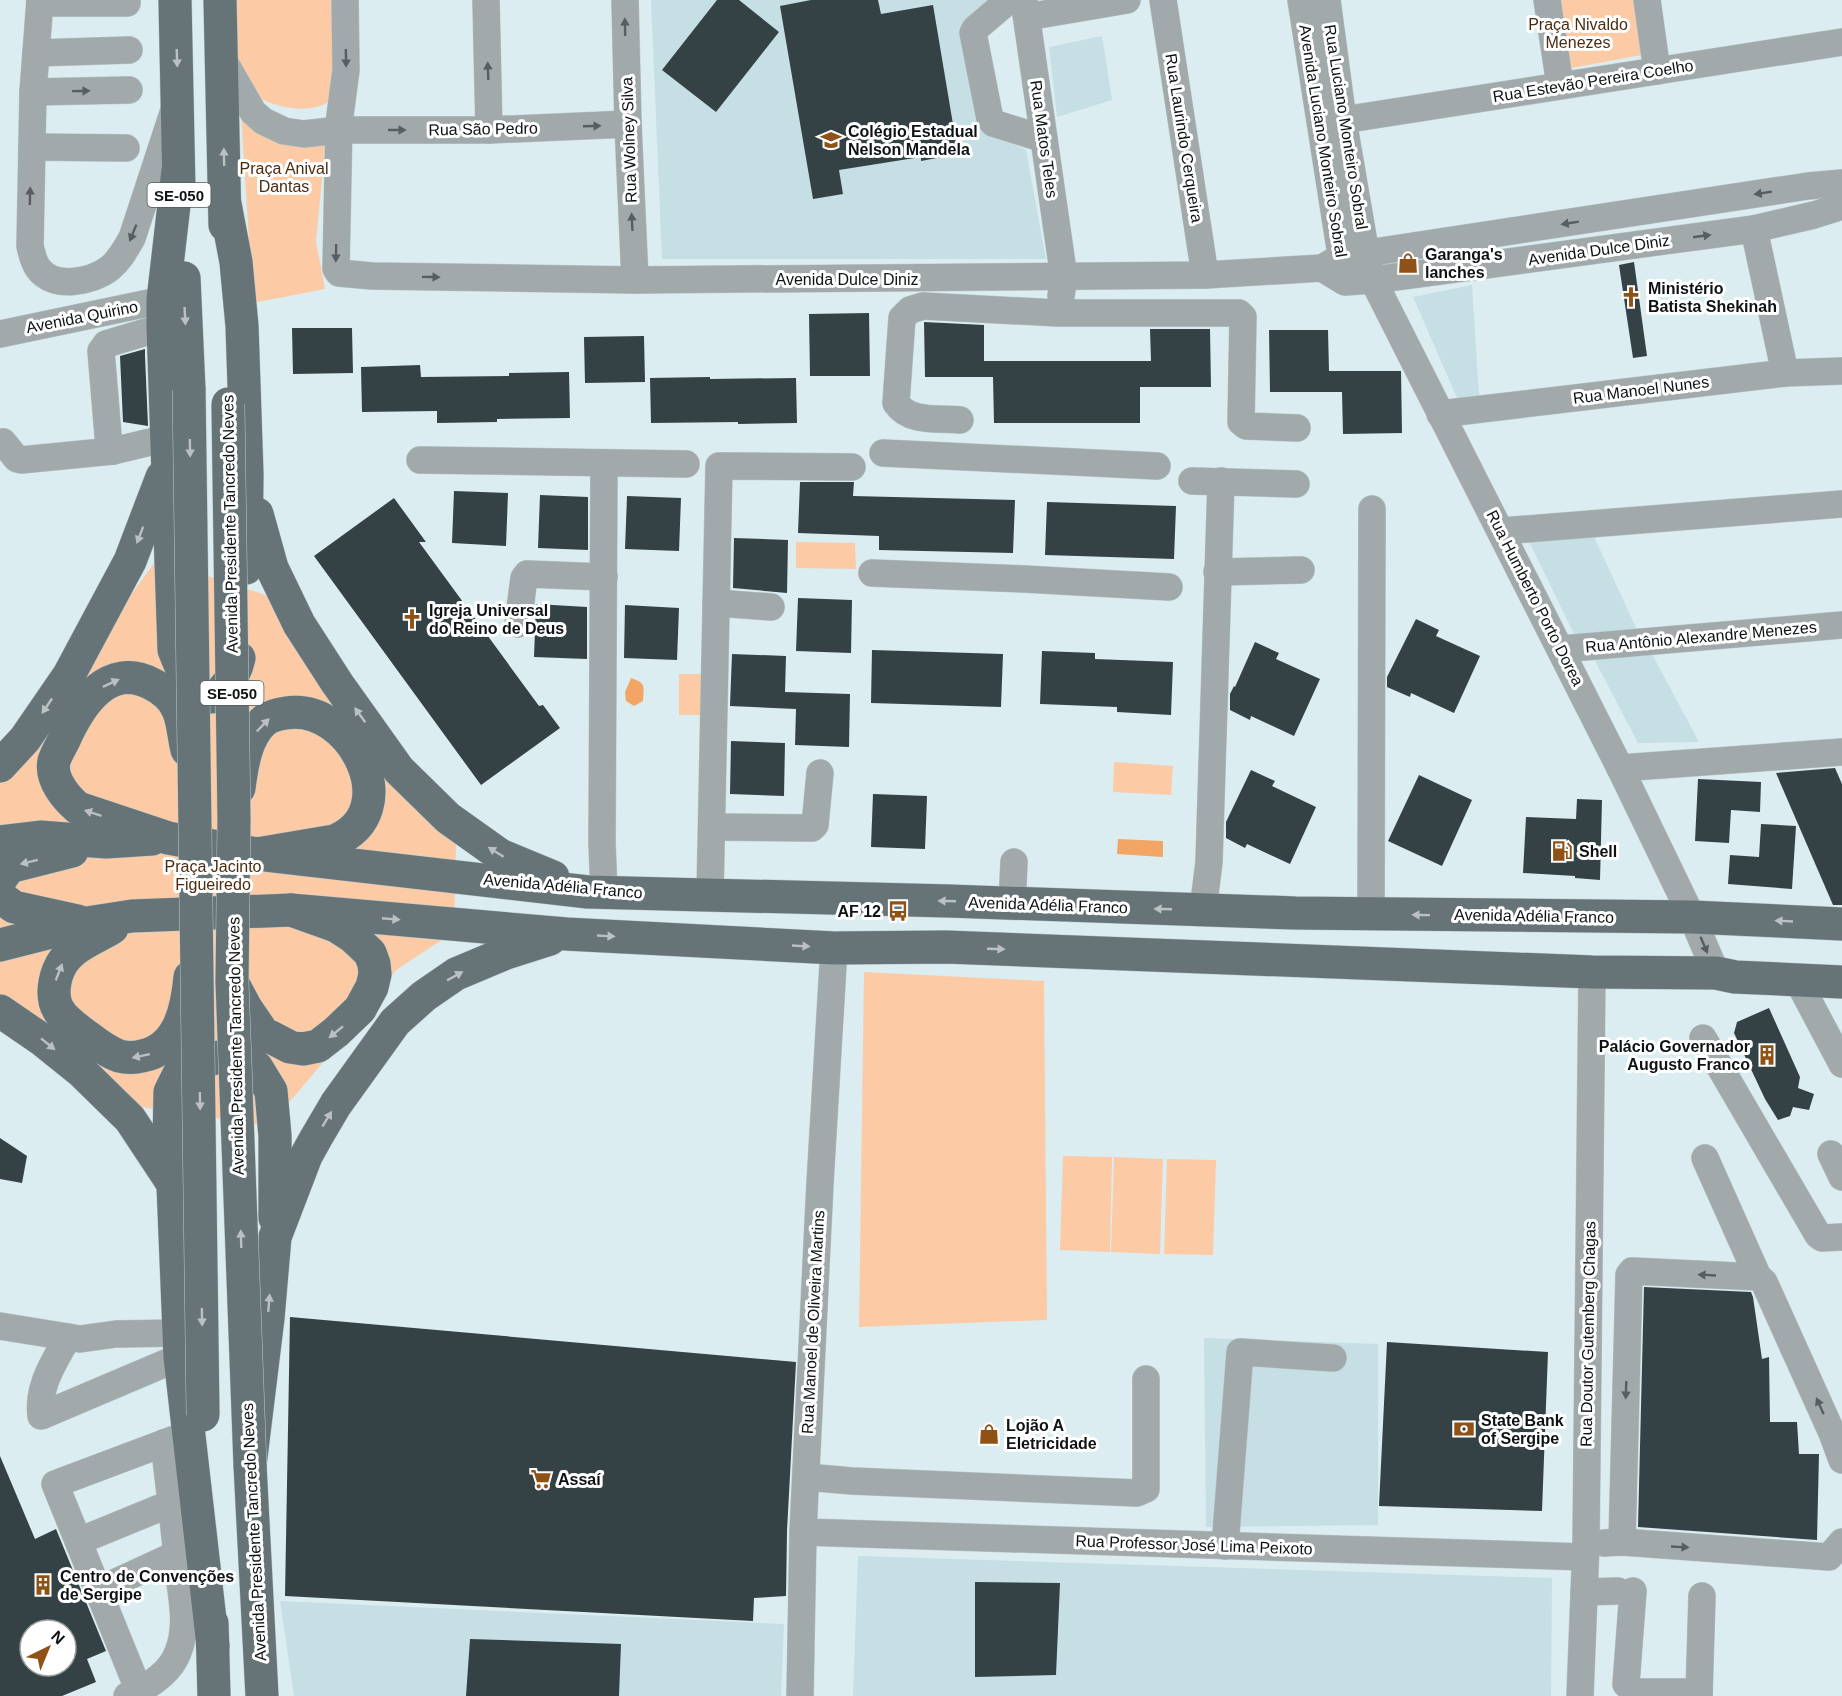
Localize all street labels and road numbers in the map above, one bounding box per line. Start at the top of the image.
street label: Avenida Luciano Monteiro Sobral [1296,23,1350,259]
street label: Rua Luciano Monteiro Sobral [1321,23,1371,231]
street label: Rua Laurindo Cerqueira [1162,52,1206,224]
street label: Rua Estevão Pereira Coelho [1492,57,1695,105]
street label: Rua Wolney Silva [618,77,640,203]
street label: Rua Matos Teles [1027,79,1061,199]
street label: Rua São Pedro [428,120,538,138]
road number: SE-050 [148,183,210,207]
street label: Avenida Dulce Diniz [1527,232,1671,268]
street label: Avenida Dulce Diniz [776,271,918,288]
street label: Avenida Quirino [25,298,139,336]
street label: Rua Manoel Nunes [1572,373,1710,407]
street label: Avenida Presidente Tancredo Neves [219,395,241,653]
street label: Rua Humberto Porto Dorea [1483,507,1587,689]
street label: Rua Antônio Alexandre Menezes [1585,618,1817,656]
road number: SE-050 [200,681,264,705]
street label: Avenida Adélia Franco [483,871,643,901]
street label: Avenida Adélia Franco [968,894,1128,916]
street label: Avenida Adélia Franco [1454,906,1614,926]
street label: Avenida Presidente Tancredo Neves [225,917,247,1175]
street label: Rua Manoel de Oliveira Martins [799,1210,827,1434]
street label: Rua Doutor Gutemberg Chagas [1578,1221,1598,1447]
street label: Avenida Presidente Tancredo Neves [239,1403,269,1661]
street label: Rua Professor José Lima Peixoto [1075,1532,1313,1558]

